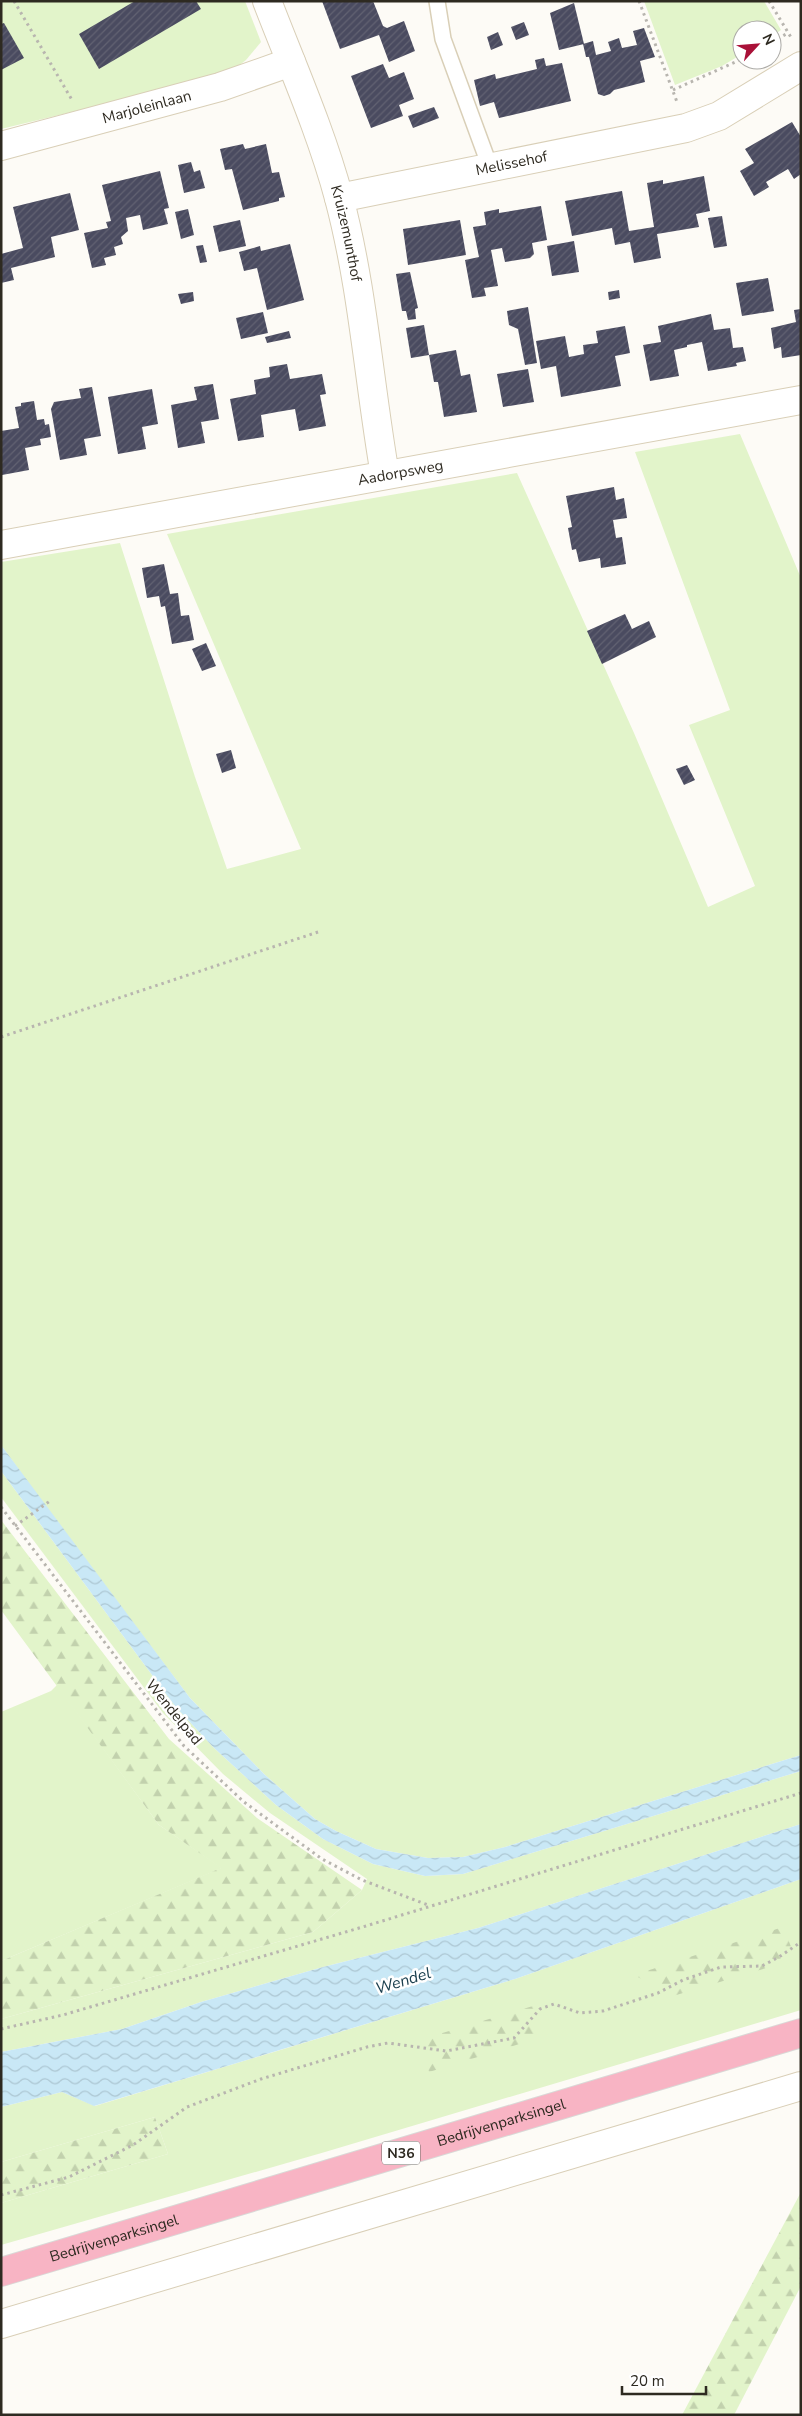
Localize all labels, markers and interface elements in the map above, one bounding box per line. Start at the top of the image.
north arrow [732,20,782,70]
text: N [757,31,779,48]
street label: Marjoleinlaan [100,85,193,128]
street label: Melissehof [474,146,550,180]
street label: Kruizemunthof [326,183,367,284]
street label: Aadorpsweg [356,455,445,490]
street label: Wendelpad [141,1675,207,1749]
water label: Wendel [373,1962,434,2000]
street label: Bedrijvenparksingel [434,2094,568,2151]
road number: N36 [382,2142,420,2164]
street label: Bedrijvenparksingel [47,2209,181,2267]
scale bar [622,2364,706,2396]
text: 20 m [630,2371,665,2391]

